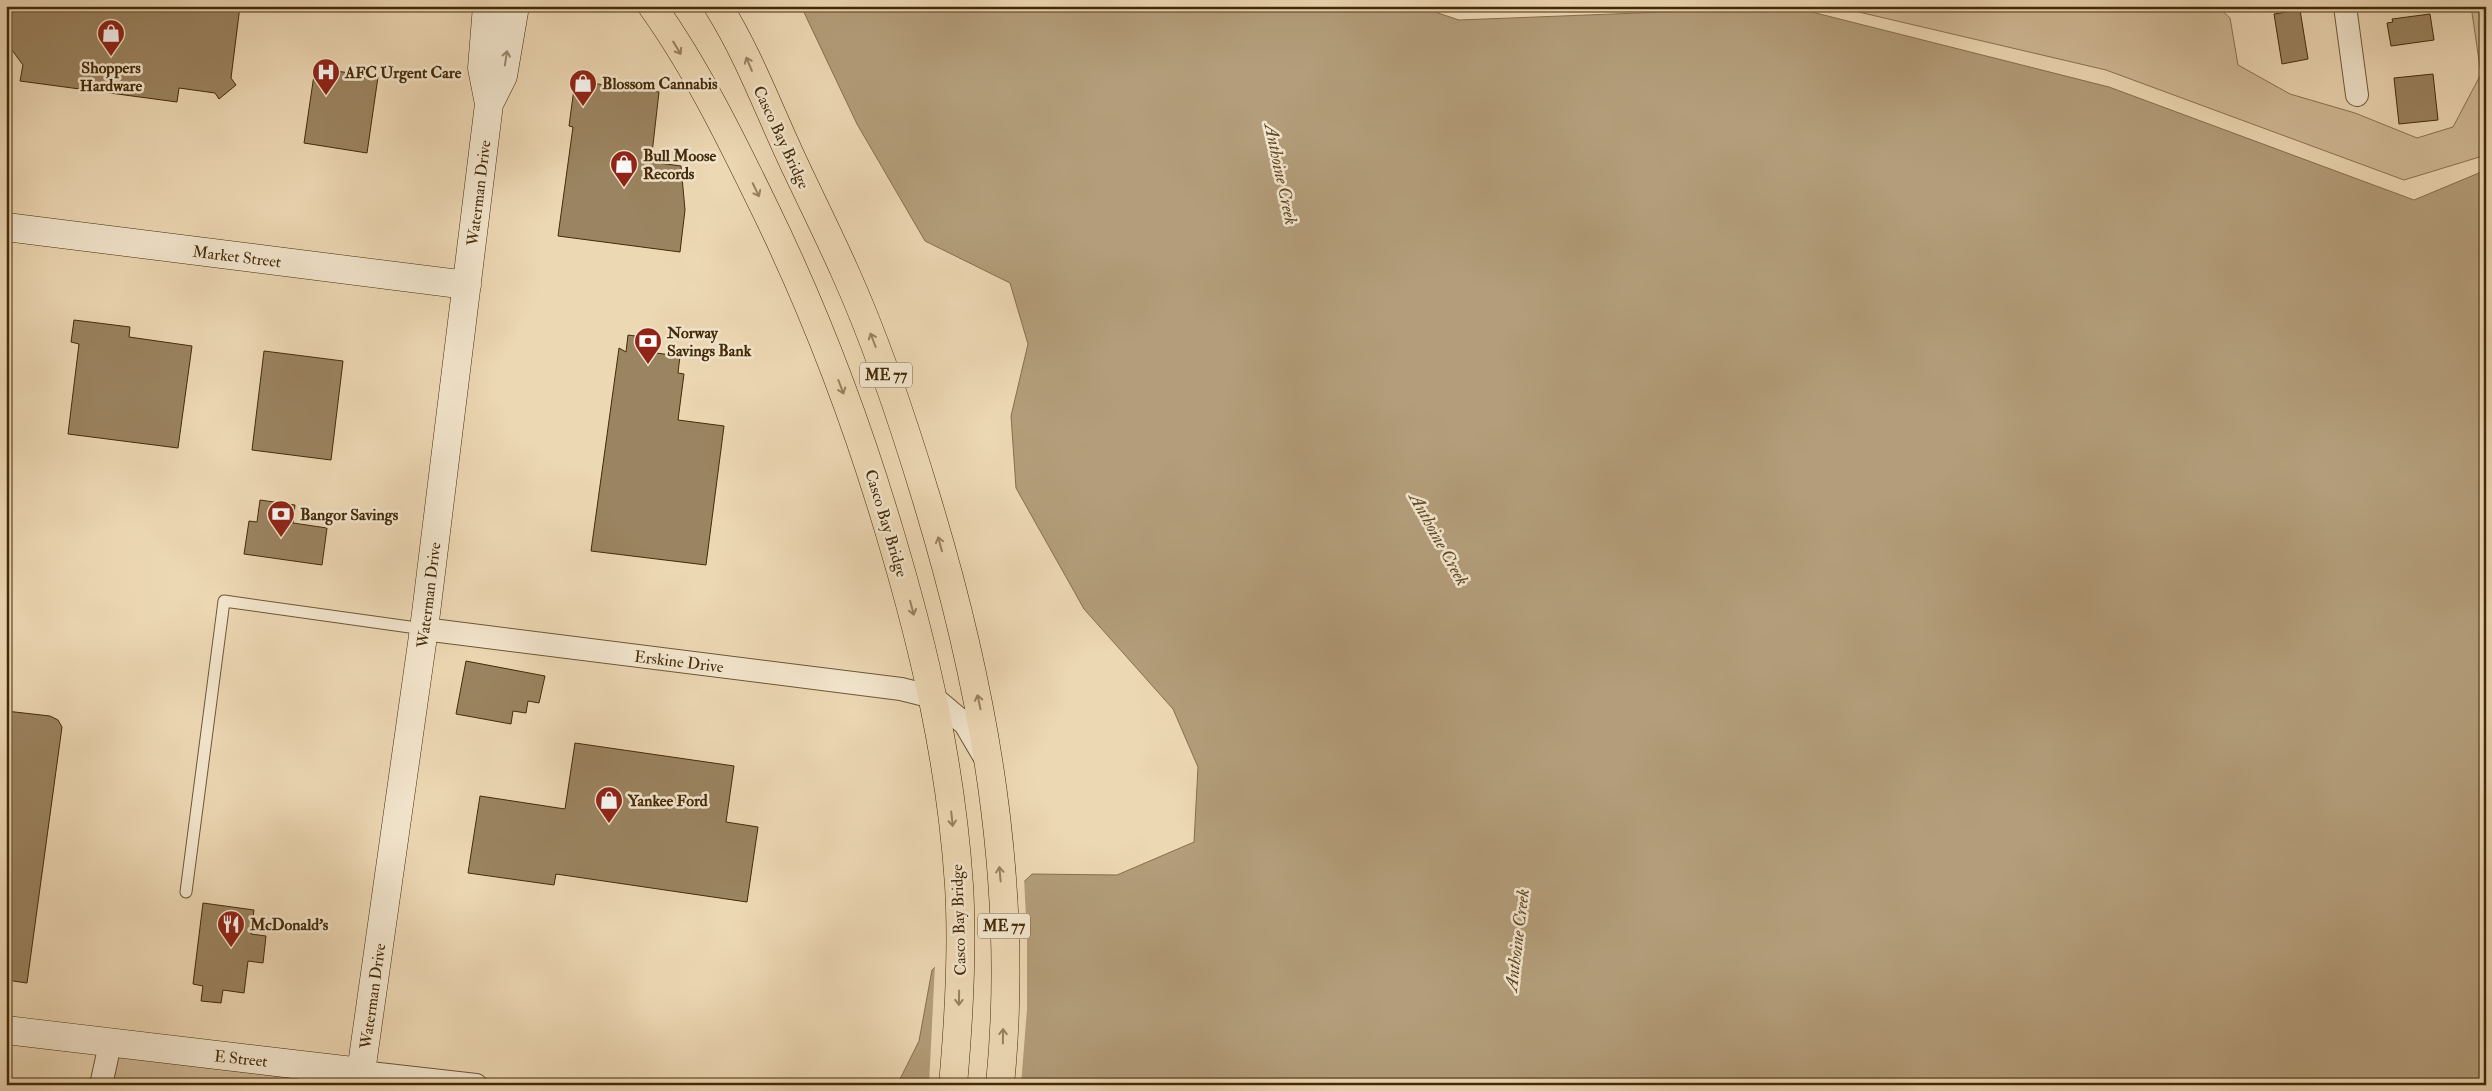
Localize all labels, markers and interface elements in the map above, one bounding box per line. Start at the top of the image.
shop icon: Shoppers Hardware [96,18,126,57]
one-way arrow [673,40,683,54]
one-way arrow [501,51,511,67]
hospital icon: AFC Urgent Care [311,57,341,96]
one-way arrow [743,57,753,72]
place label: Shoppers Hardware [80,58,142,96]
place label: AFC Urgent Care [344,63,462,84]
shop icon: Blossom Cannabis [568,68,598,107]
place label: Blossom Cannabis [602,74,718,94]
street label: Casco Bay Bridge [748,83,814,192]
water label: Anthoine Creek [1258,119,1302,227]
street label: Waterman Drive [462,139,495,248]
place label: Bull Moose Records [643,146,716,184]
shop icon: Bull Moose Records [609,149,639,188]
one-way arrow [751,182,761,197]
street label: Market Street [191,242,282,272]
place label: Norway Savings Bank [666,323,752,362]
bank icon: Norway Savings Bank [633,326,663,365]
one-way arrow [867,333,877,348]
road number: ME 77 [860,362,912,388]
one-way arrow [837,379,846,394]
street label: Casco Bay Bridge [860,467,912,580]
water label: Anthoine Creek [1403,487,1474,590]
bank icon: Bangor Savings [266,499,296,538]
place label: Bangor Savings [300,505,399,526]
one-way arrow [935,537,944,553]
street label: Waterman Drive [412,541,445,650]
one-way arrow [908,600,918,616]
street label: Erskine Drive [633,647,725,677]
one-way arrow [974,694,983,710]
shop icon: Yankee Ford [594,785,624,824]
place label: Yankee Ford [627,791,708,811]
one-way arrow [947,810,957,826]
street label: Casco Bay Bridge [947,864,971,976]
one-way arrow [995,866,1005,882]
water label: Anthoine Creek [1500,887,1535,995]
restaurant icon: McDonald's [216,909,246,948]
road number: ME 77 [978,914,1030,938]
place label: McDonald's [249,915,329,935]
street label: Waterman Drive [356,942,390,1051]
one-way arrow [954,990,964,1006]
one-way arrow [998,1028,1008,1044]
street label: E Street [213,1046,269,1072]

